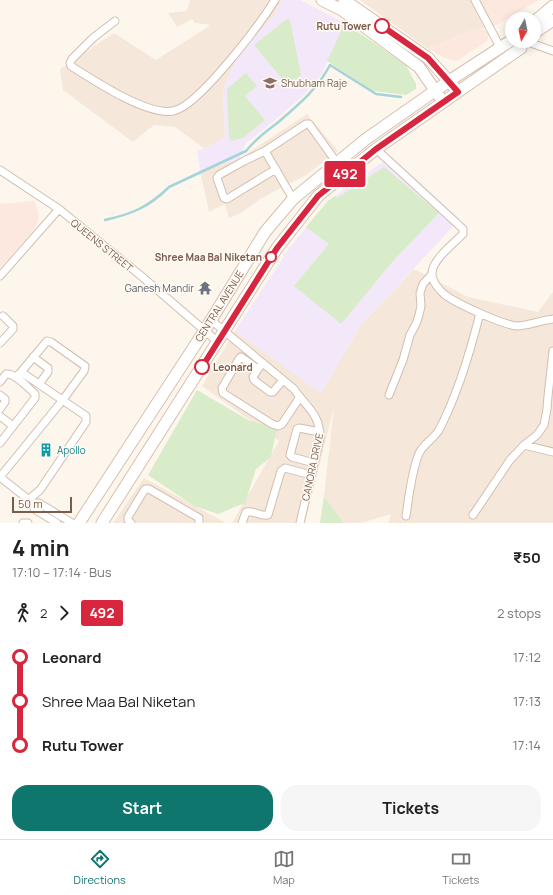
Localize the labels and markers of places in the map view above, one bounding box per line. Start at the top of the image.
marker: Rutu Tower [374,18,390,34]
place label: Rutu Tower [316,19,371,33]
school or university icon: Shubham Raje [262,75,278,91]
place label: Shubham Raje [281,76,347,90]
place label: Shree Maa Bal Niketan [155,250,262,264]
marker: Shree Maa Bal Niketan [265,251,277,263]
temple icon: Ganesh Mandir [197,280,213,296]
place label: Ganesh Mandir [125,281,194,295]
marker: Leonard [194,359,210,375]
place label: Leonard [213,360,253,374]
building icon: Apollo [38,442,54,458]
place label: Apollo [57,443,86,457]

